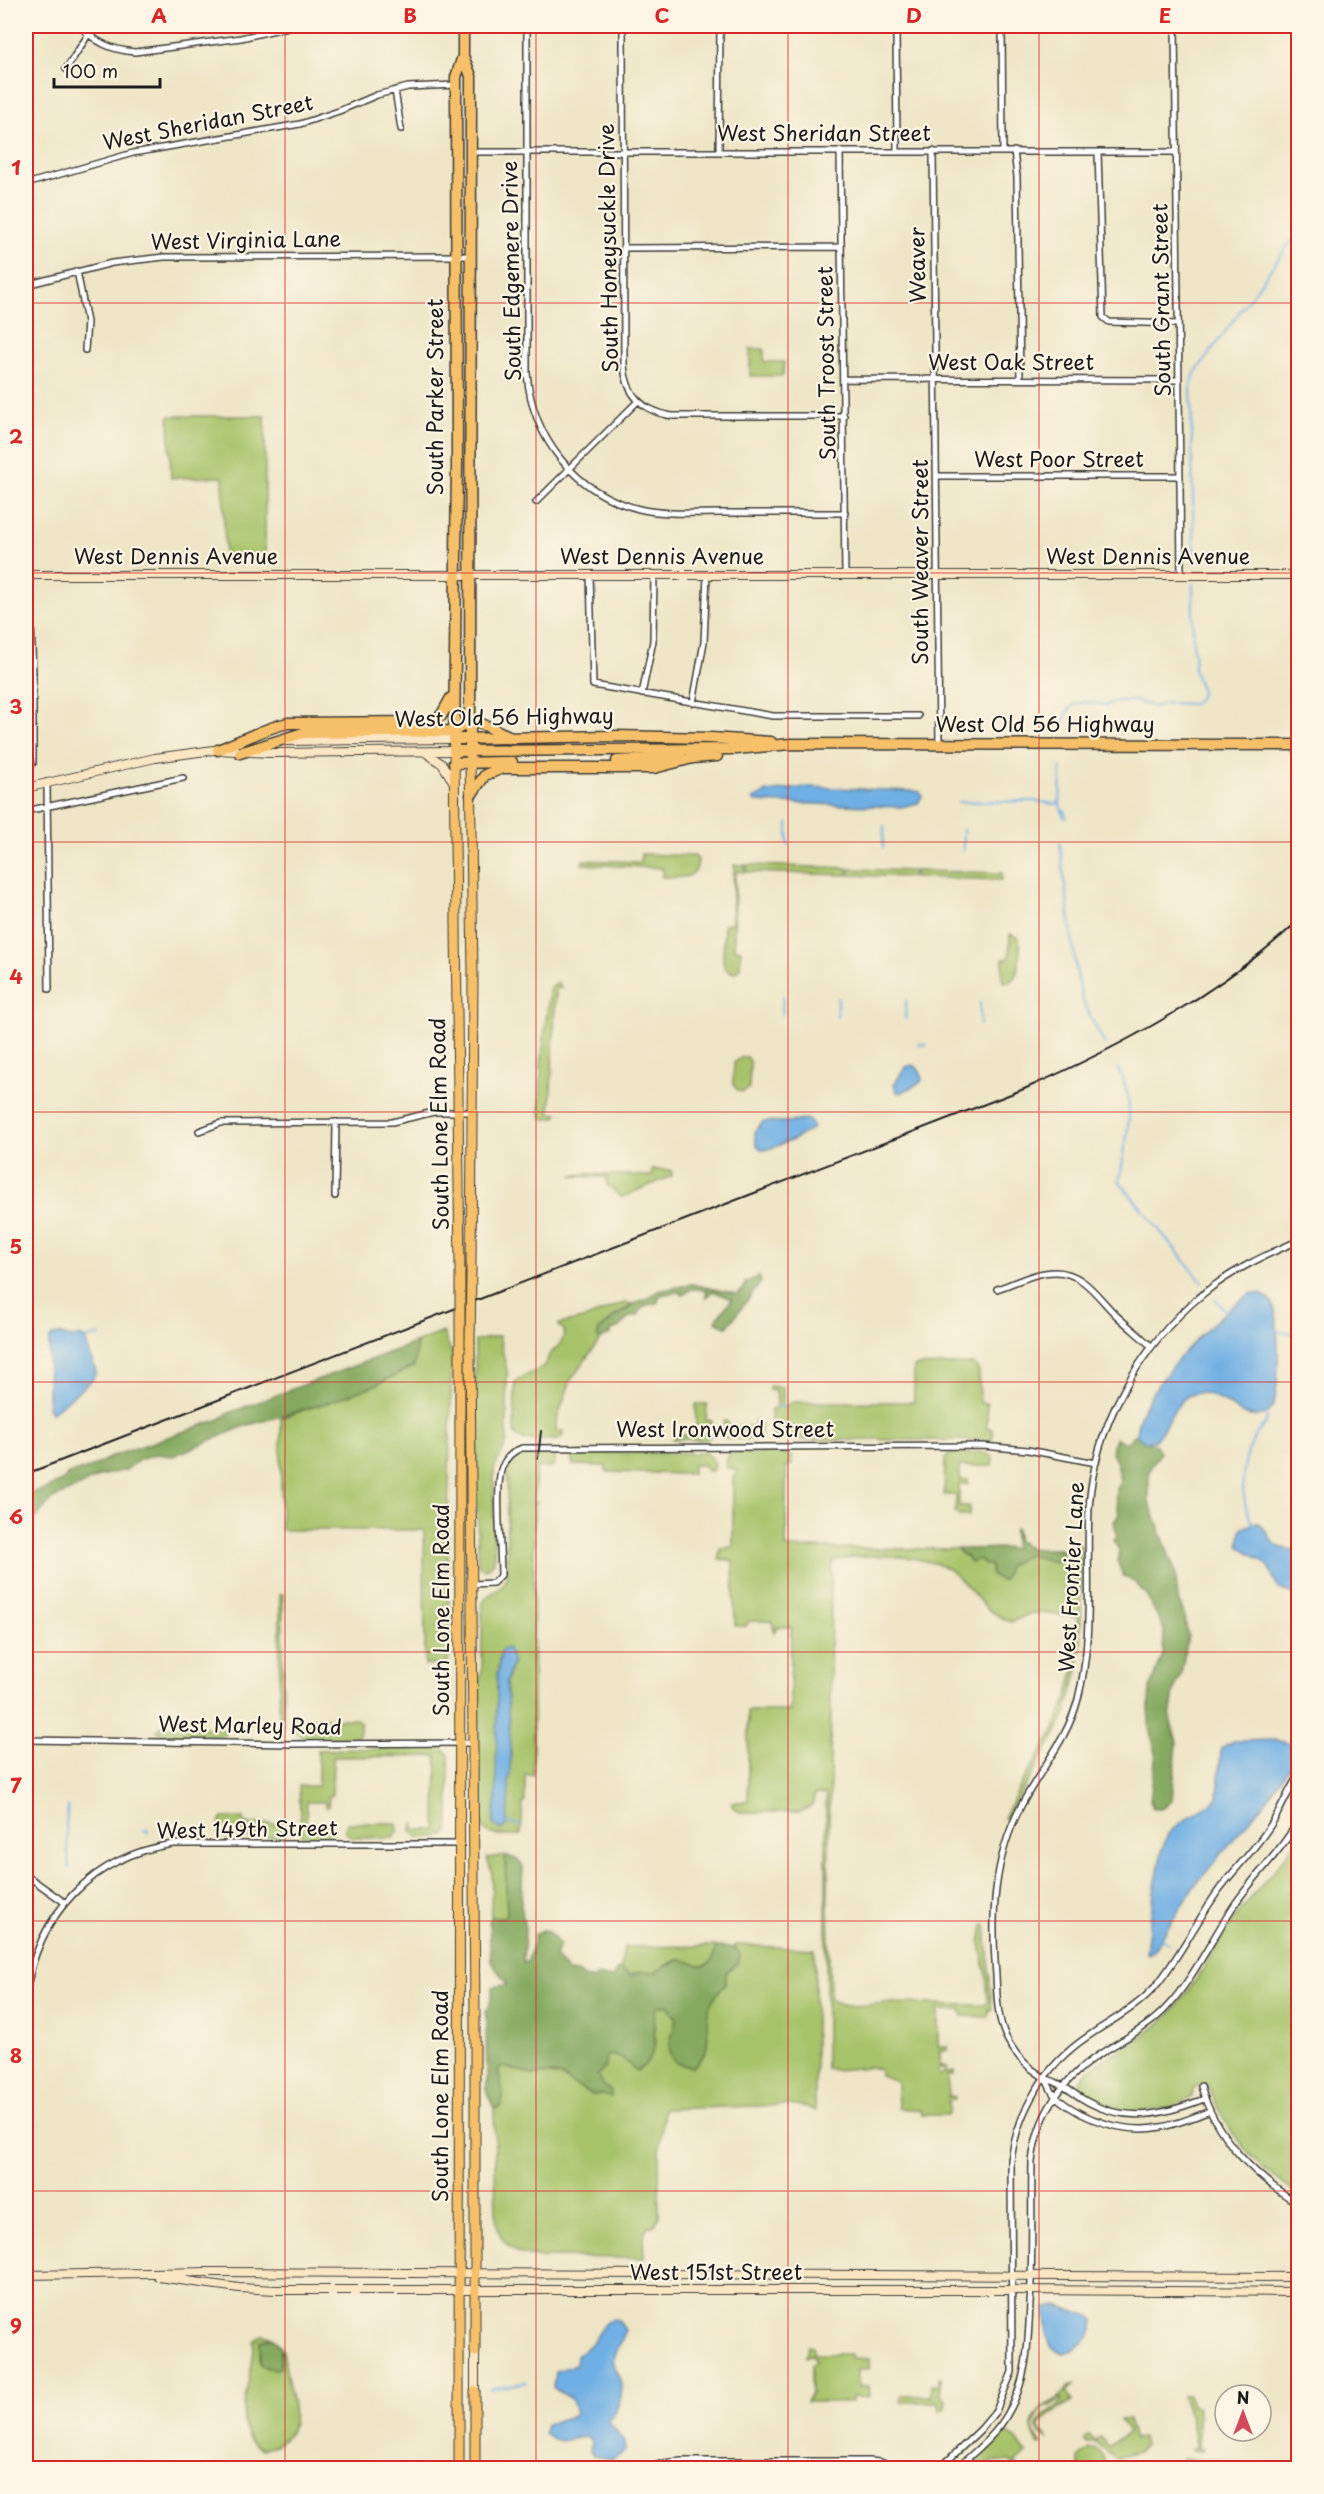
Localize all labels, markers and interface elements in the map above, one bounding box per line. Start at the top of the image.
text: A [151,0,167,30]
text: B [403,0,417,30]
text: C [654,0,670,30]
text: D [906,0,922,30]
text: E [1159,0,1171,30]
scale bar [54,51,160,89]
text: 100 m [63,57,118,84]
street label: West Sheridan Street [100,85,316,157]
street label: West Sheridan Street [717,116,931,148]
street label: South Honeysuckle Drive [589,123,625,373]
text: 1 [11,152,21,182]
street label: South Edgemere Drive [492,161,528,381]
street label: South Grant Street [1142,203,1178,397]
street label: West Virginia Lane [150,221,342,257]
street label: Weaver [899,226,933,303]
street label: South Troost Street [807,266,843,460]
street label: South Parker Street [418,298,450,496]
street label: West Oak Street [928,345,1094,377]
text: 2 [9,421,23,451]
street label: West Poor Street [974,442,1144,474]
street label: South Weaver Street [903,459,935,665]
street label: West Dennis Avenue [74,539,278,571]
street label: West Dennis Avenue [560,539,764,571]
street label: West Dennis Avenue [1046,539,1250,571]
text: 3 [9,691,23,721]
street label: West Old 56 Highway [394,698,614,734]
street label: West Old 56 Highway [935,707,1155,739]
text: 4 [9,961,23,991]
street label: South Lone Elm Road [420,1017,456,1231]
text: 5 [10,1231,22,1261]
street label: West Ironwood Street [616,1412,834,1444]
street label: West Frontier Lane [1049,1481,1091,1673]
text: 6 [9,1501,23,1531]
street label: South Lone Elm Road [424,1504,456,1716]
street label: West Marley Road [158,1706,342,1742]
text: 7 [10,1770,22,1800]
street label: West 149th Street [156,1810,338,1846]
street label: South Lone Elm Road [423,1990,455,2202]
text: 8 [10,2040,22,2070]
street label: West 151st Street [630,2255,802,2287]
text: 9 [10,2310,22,2340]
north arrow [1213,2383,1273,2443]
text: N [1237,2385,1249,2409]

